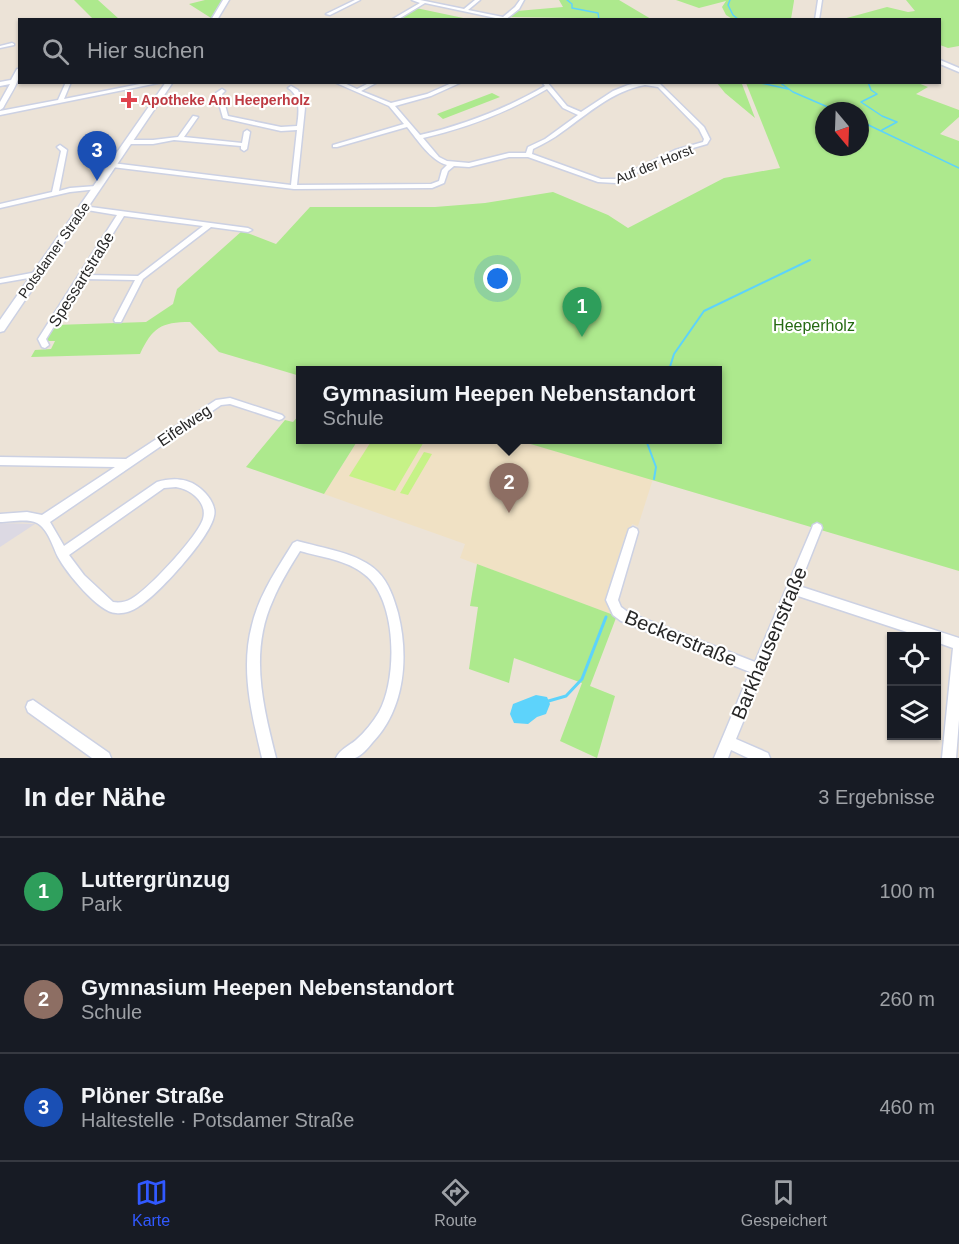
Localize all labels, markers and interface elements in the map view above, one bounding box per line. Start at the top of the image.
search box [18,18,941,84]
icon: search [39,35,72,68]
text: Hier suchen [87,38,204,63]
place label: Apotheke Am Heeperholz [141,92,310,108]
marker: Apotheke Am Heeperholz [122,93,136,107]
north arrow [815,102,869,156]
pin: 3 [78,132,116,181]
street label: Auf der Horst [613,141,695,187]
street label: Potsdamer Straße [15,199,93,301]
street label: Spessartstraße [45,229,117,330]
your location [483,264,512,293]
pin: 1 [562,288,602,337]
park label: Heeperholz [773,317,855,334]
popup [296,366,722,444]
text: Gymnasium Heepen Nebenstandort [323,381,695,406]
street label: Eifelweg [154,401,214,449]
text: Schule [323,407,384,429]
pin: 2 [490,464,528,513]
street label: Barkhausenstraße [727,563,811,723]
street label: Beckerstraße [622,606,740,670]
map controls [887,632,941,740]
button: locate [887,632,941,686]
button: layers [887,686,941,740]
text: In der Nähe [24,782,166,812]
text: 3 Ergebnisse [818,786,935,808]
text: Luttergrünzug [81,867,230,892]
text: 1 [38,880,49,902]
text: 100 m [879,880,935,902]
text: Park [81,893,122,915]
text: Gymnasium Heepen Nebenstandort [81,975,454,1000]
text: 2 [38,988,49,1010]
text: 260 m [879,988,935,1010]
text: Schule [81,1001,142,1023]
text: Plöner Straße [81,1083,224,1108]
text: 3 [38,1096,49,1118]
text: 460 m [879,1096,935,1118]
text: Haltestelle · Potsdamer Straße [81,1109,354,1131]
tab: Karte [132,1176,170,1230]
tab: Route [434,1176,477,1230]
tab: Gespeichert [741,1176,827,1230]

